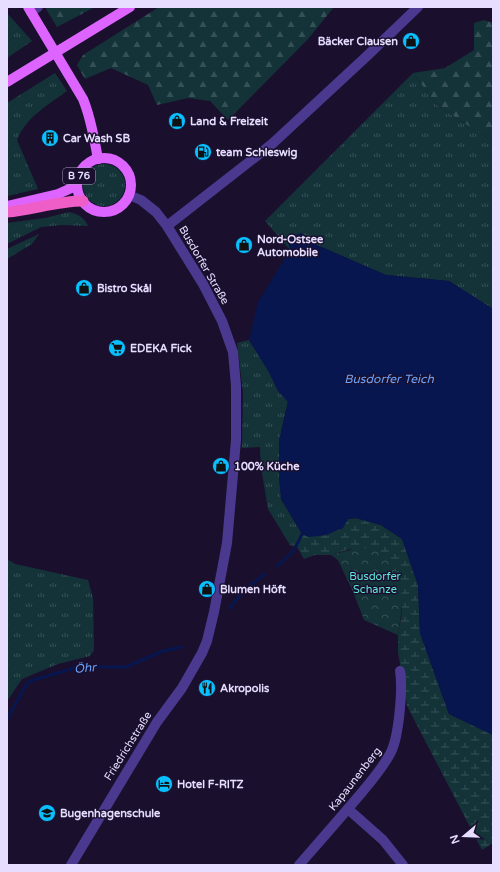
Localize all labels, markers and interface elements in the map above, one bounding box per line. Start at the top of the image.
shop icon: Bäcker Clausen [401,31,421,51]
place label: Bäcker Clausen [318,35,398,48]
shop icon: Land & Freizeit [167,111,187,131]
place label: Land & Freizeit [190,115,269,128]
building icon: Car Wash SB [40,128,60,148]
place label: Car Wash SB [63,132,130,145]
fuel station icon: team Schleswig [193,142,213,162]
place label: team Schleswig [215,146,297,160]
road number: B 76 [63,168,95,184]
street label: Busdorfer Straße [176,223,232,307]
place label: Nord-Ostsee Automobile [257,233,324,259]
shop icon: Nord-Ostsee Automobile [234,235,254,255]
shop icon: Bistro Skål [74,278,94,298]
place label: Bistro Skål [97,282,152,295]
supermarket icon: EDEKA Fick [107,338,127,358]
place label: EDEKA Fick [130,342,192,355]
water label: Busdorfer Teich [344,372,434,386]
shop icon: 100% Küche [211,456,231,476]
place label: 100% Küche [234,460,300,473]
park label: Busdorfer Schanze [349,570,402,596]
shop icon: Blumen Höft [197,579,217,599]
place label: Blumen Höft [220,583,287,596]
water label: Öhr [74,660,98,676]
restaurant icon: Akropolis [197,678,217,698]
place label: Akropolis [220,682,270,696]
street label: Friedrichstraße [102,709,154,783]
street label: Kapaunenberg [326,745,384,813]
hotel icon: Hotel F-RITZ [154,774,174,794]
place label: Hotel F-RITZ [177,778,244,791]
school or university icon: Bugenhagenschule [37,803,57,823]
place label: Bugenhagenschule [60,807,161,821]
north arrow [444,816,484,856]
text: N [447,833,463,845]

